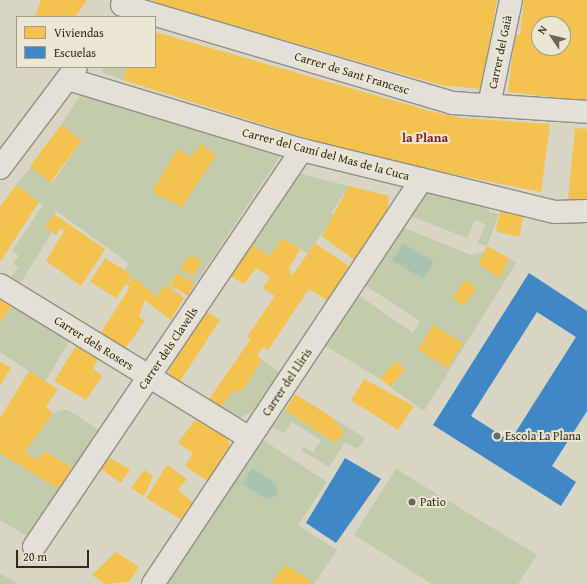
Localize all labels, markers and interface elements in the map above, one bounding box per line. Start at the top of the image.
street label: Carrer del Gaià [485,14,515,90]
legend [16,16,156,68]
north arrow [531,16,571,56]
text: N [533,22,551,37]
text: Viviendas [54,24,104,41]
text: Escuelas [54,44,96,61]
street label: Carrer de Sant Francesc [293,49,411,97]
street label: Carrer del Camí del Mas de la Cuca [241,125,411,183]
district label: la Plana [402,130,448,146]
street label: Carrer dels Clavells [135,304,201,392]
street label: Carrer dels Rosers [52,313,136,373]
street label: Carrer del Lliris [259,345,315,419]
place label: Escola La Plana [505,429,581,443]
marker: Escola La Plana [492,431,502,441]
place label: Patio [420,495,446,509]
marker: Patio [407,497,417,507]
scale bar [18,542,91,568]
text: 20 m [23,548,47,565]

